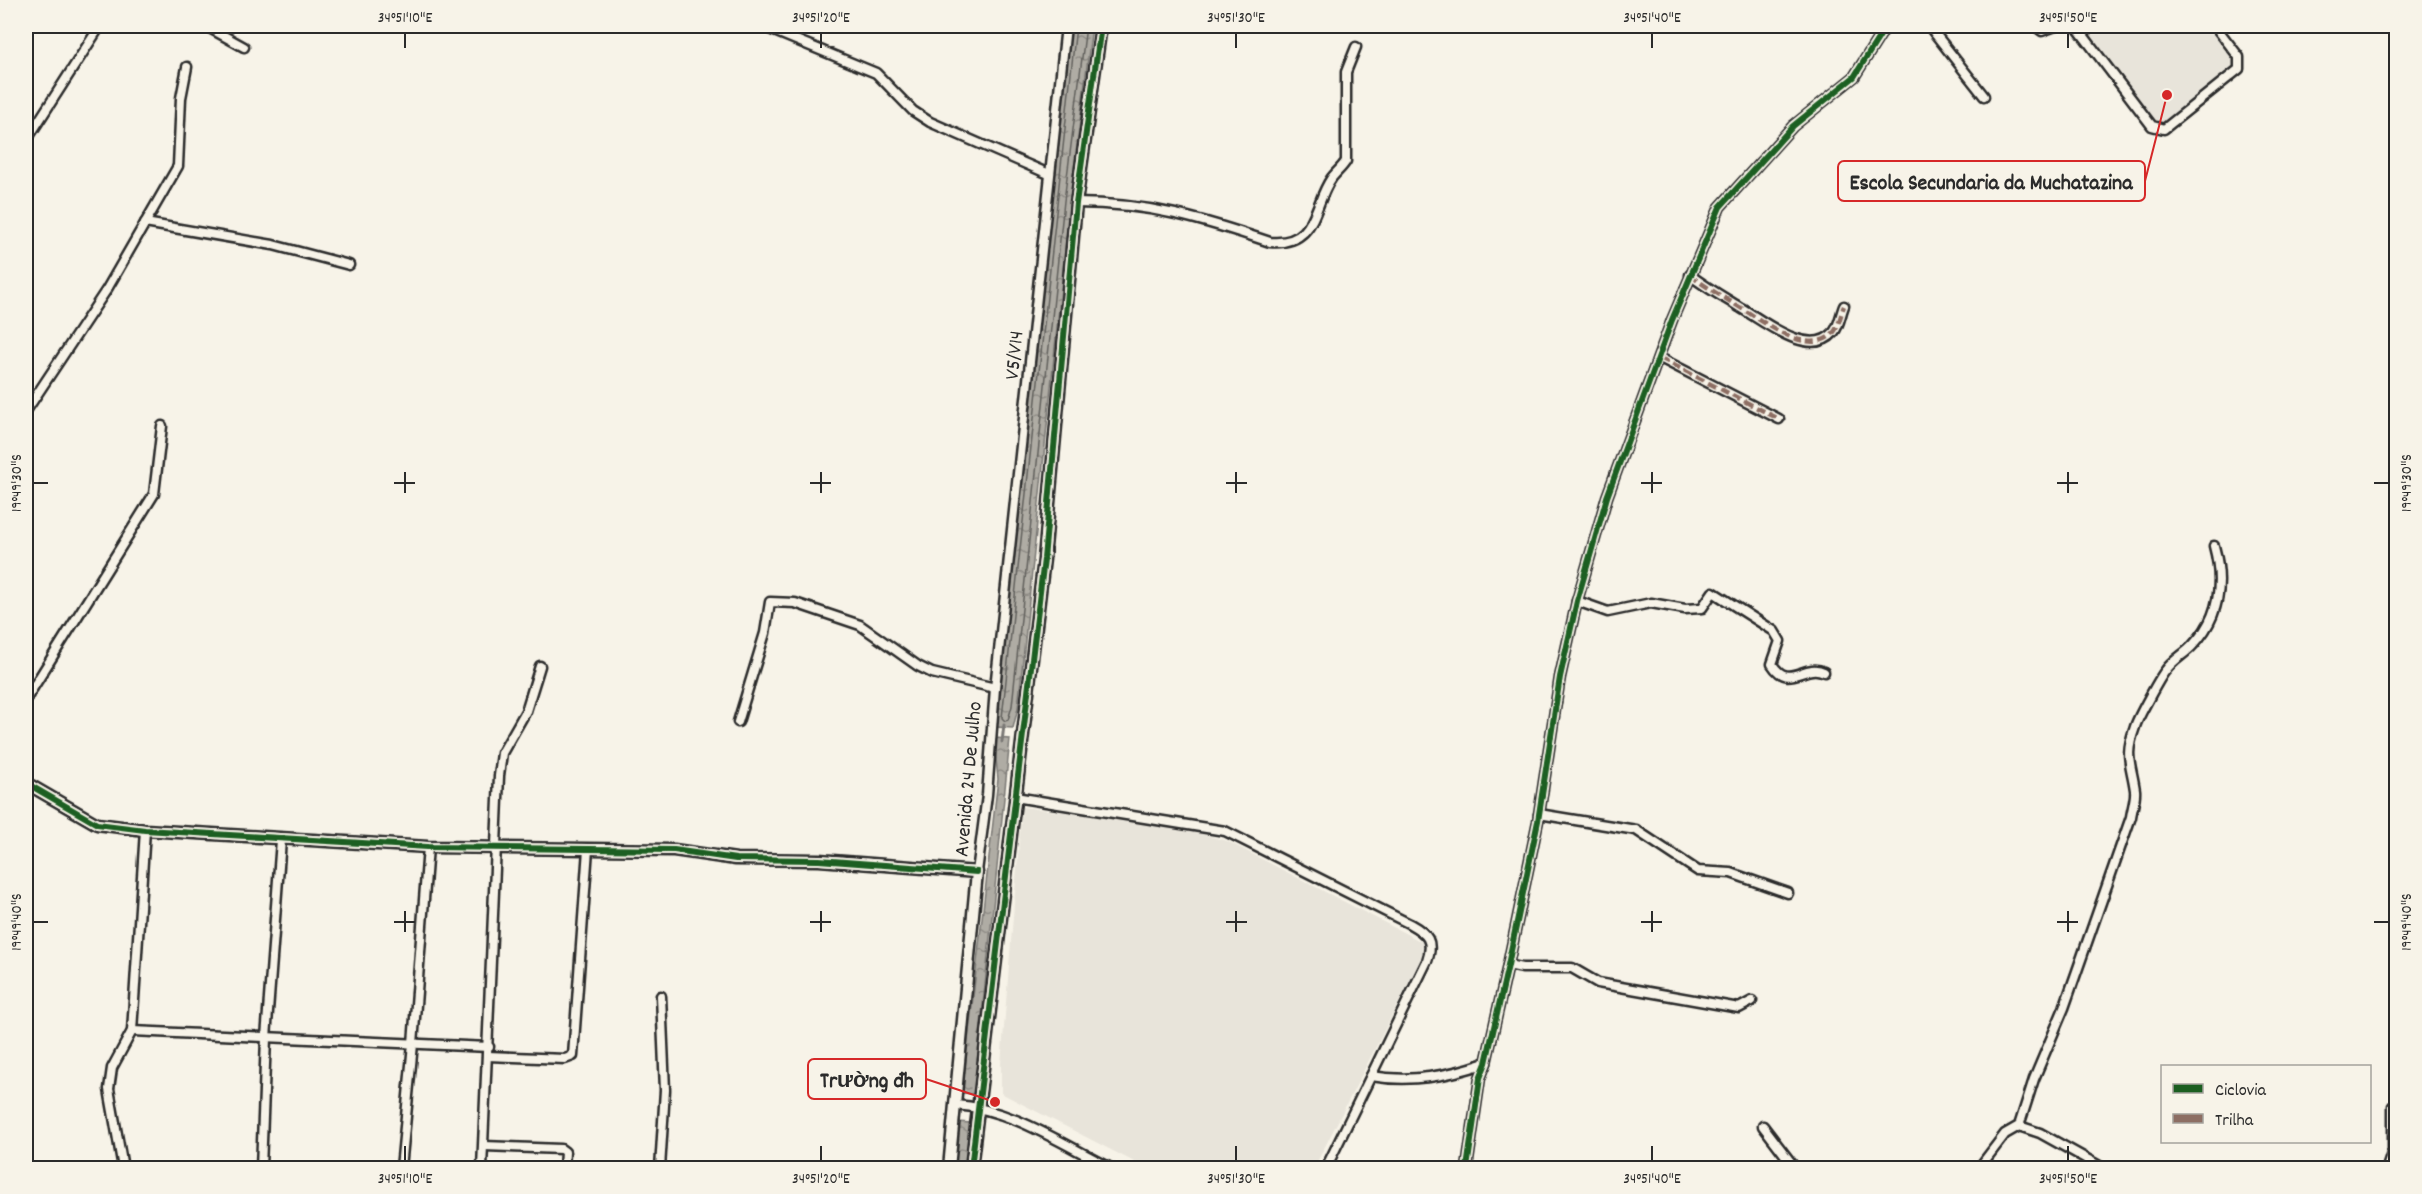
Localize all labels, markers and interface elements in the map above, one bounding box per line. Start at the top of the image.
text: 34°51'10"E [378,8,432,30]
text: 34°51'20"E [792,8,850,30]
text: 34°51'30"E [1207,8,1265,30]
text: 34°51'40"E [1623,8,1681,30]
text: 34°51'50"E [2039,8,2097,30]
callout: Escola Secundaria da Muchatazina [1838,161,2145,201]
text: Escola Secundaria da Muchatazina [1849,169,2133,200]
street label: V5/V14 [998,329,1033,381]
text: 19°49'30"S [7,454,29,512]
text: 19°49'30"S [2397,454,2419,512]
street label: Avenida 24 De Julho [948,700,992,858]
text: 19°49'40"S [7,893,29,951]
text: 19°49'40"S [2397,893,2419,951]
callout: Trường đh [808,1059,926,1099]
legend [2161,1065,2371,1143]
text: Trường đh [820,1067,914,1098]
text: Ciclovia [2215,1079,2267,1104]
text: Trilha [2215,1109,2254,1134]
text: 34°51'10"E [378,1169,432,1191]
text: 34°51'20"E [792,1169,850,1191]
text: 34°51'30"E [1207,1169,1265,1191]
text: 34°51'40"E [1623,1169,1681,1191]
text: 34°51'50"E [2039,1169,2097,1191]

